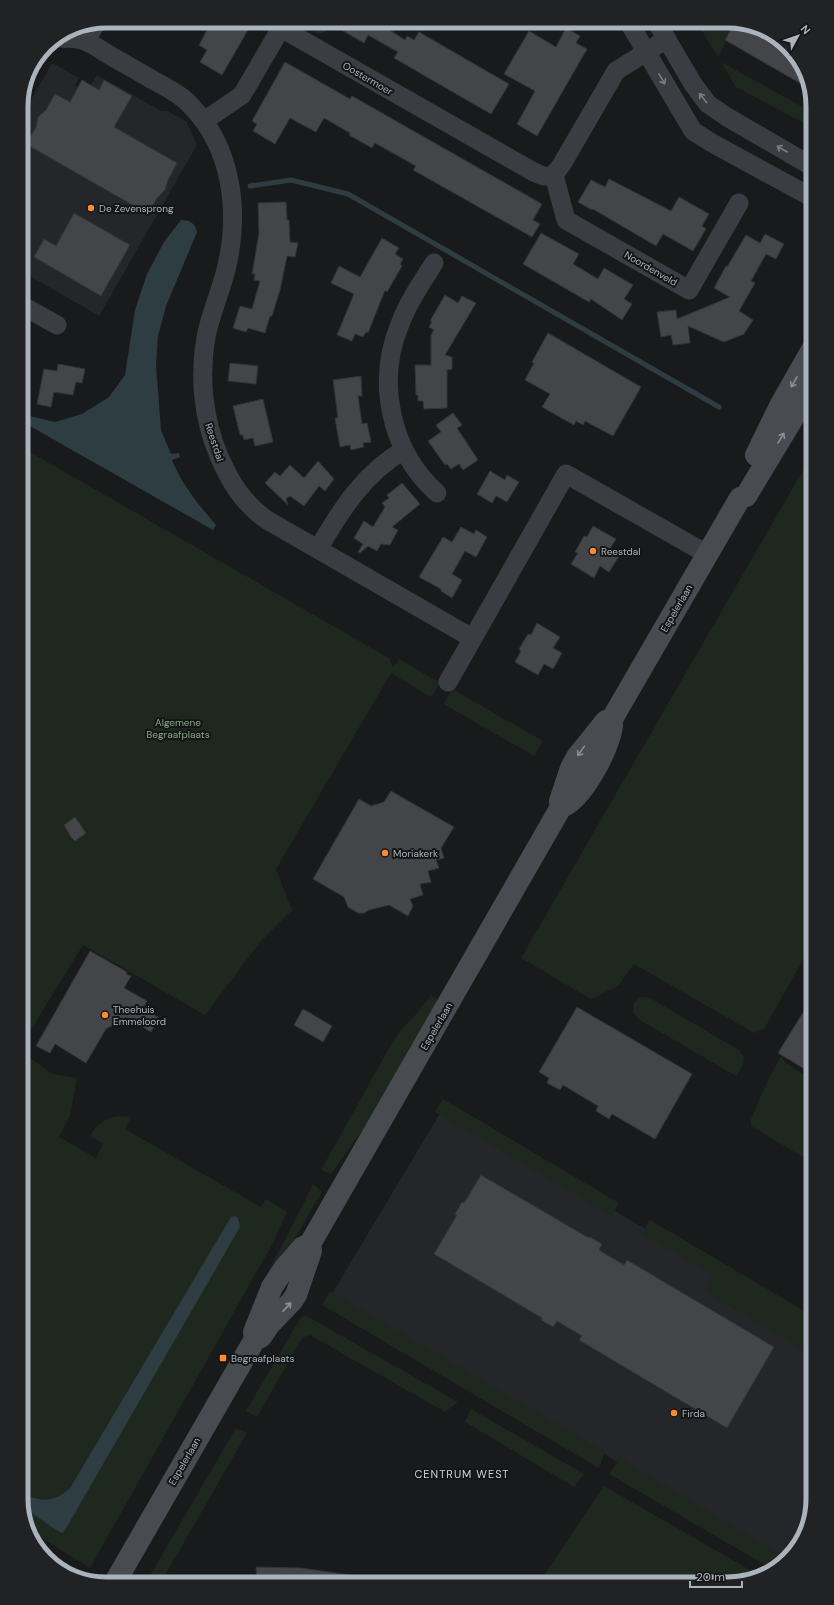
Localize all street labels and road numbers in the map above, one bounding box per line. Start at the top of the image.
street label: Oostermoer [340,59,395,98]
street label: Noordenveld [622,248,680,289]
street label: Reestdal [202,421,227,463]
street label: Espelerlaan [658,582,695,634]
street label: Espelerlaan [418,1000,455,1052]
street label: Espelerlaan [166,1435,203,1487]

